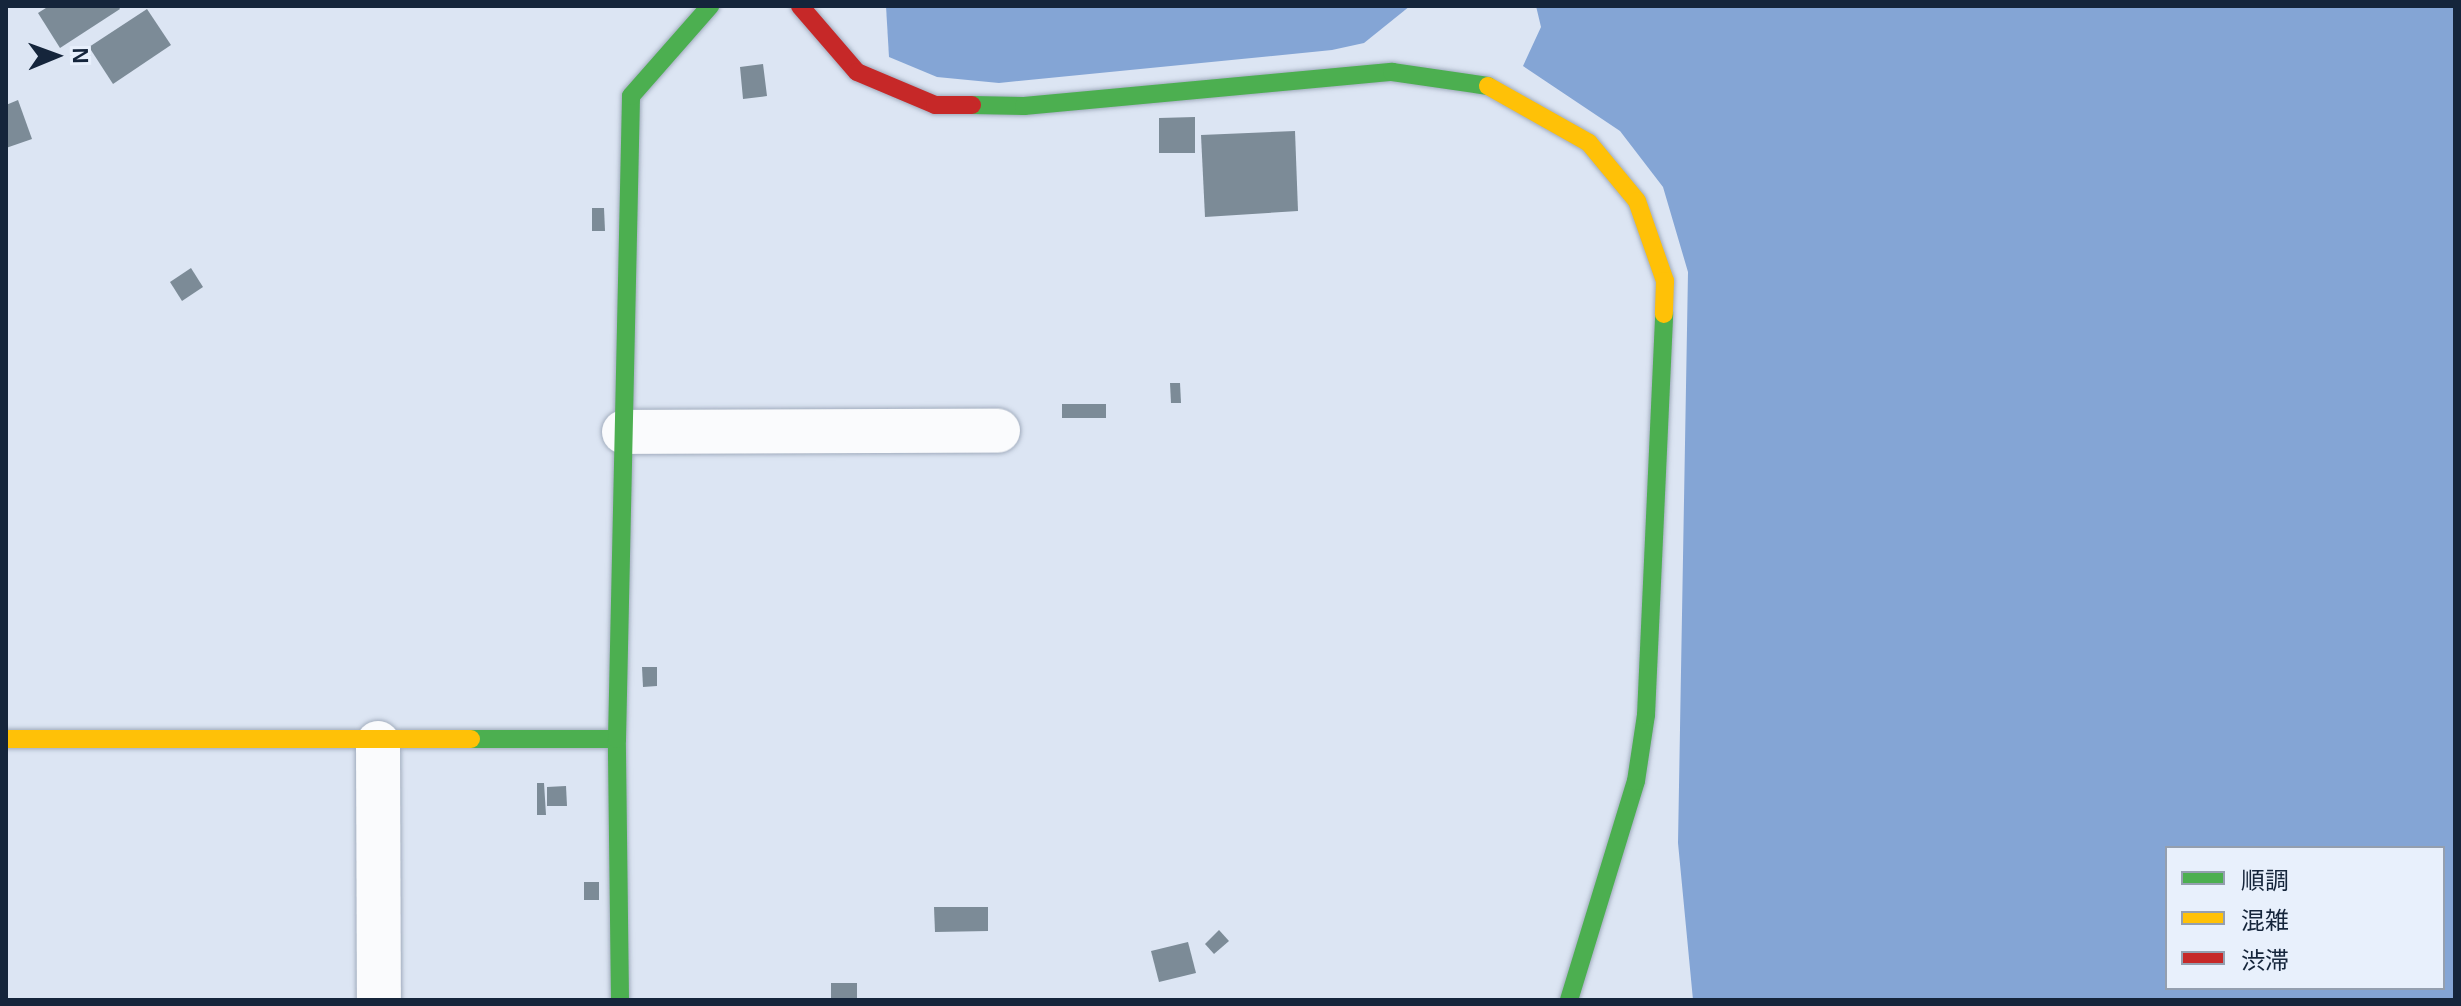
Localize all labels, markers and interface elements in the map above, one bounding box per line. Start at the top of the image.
north arrow [16,16,96,96]
text: N [68,47,93,64]
legend [2165,846,2445,990]
text: 順調 [2241,867,2289,894]
text: 混雑 [2241,907,2289,934]
text: 渋滞 [2241,947,2289,974]

